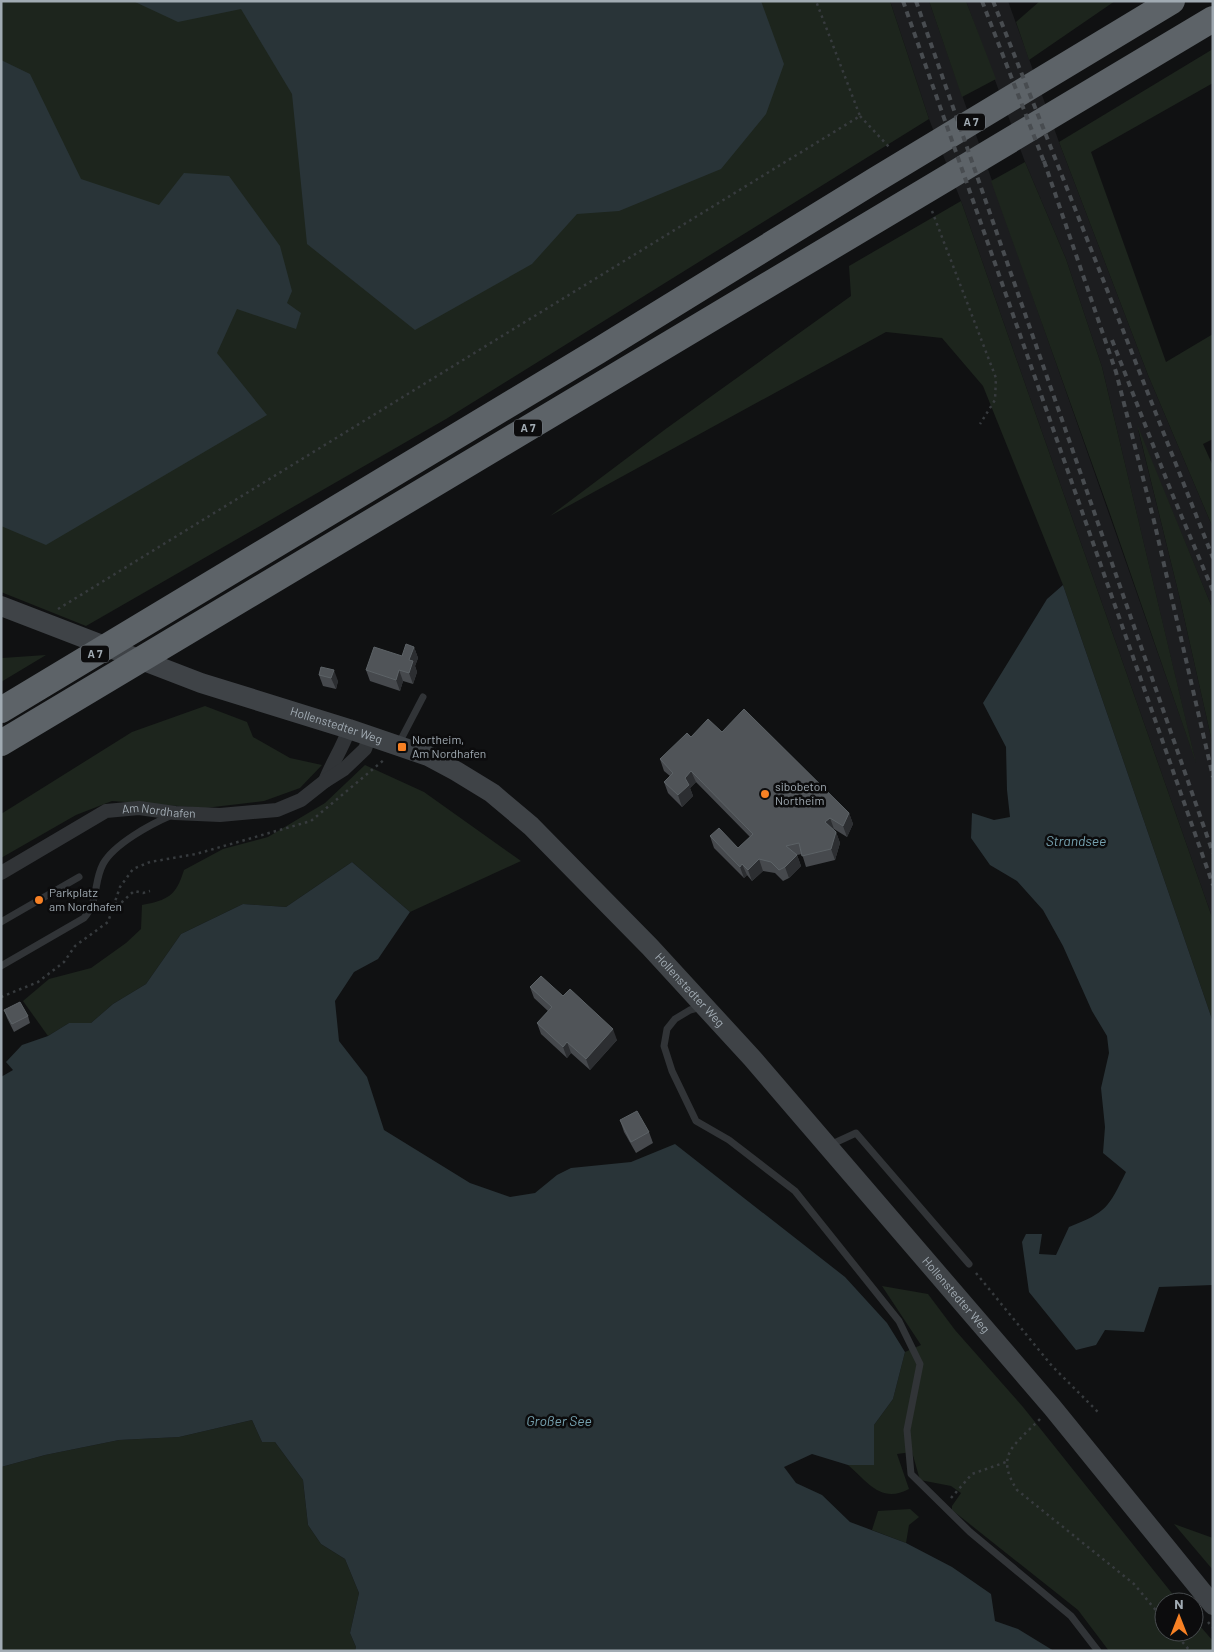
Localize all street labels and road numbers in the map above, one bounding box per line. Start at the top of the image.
road number: A 7 [957,114,985,130]
road number: A 7 [514,419,542,436]
road number: A 7 [81,646,109,662]
street label: Hollenstedter Weg [289,703,384,746]
street label: Am Nordhafen [121,800,196,820]
street label: Hollenstedter Weg [653,949,728,1029]
street label: Hollenstedter Weg [920,1254,993,1335]

